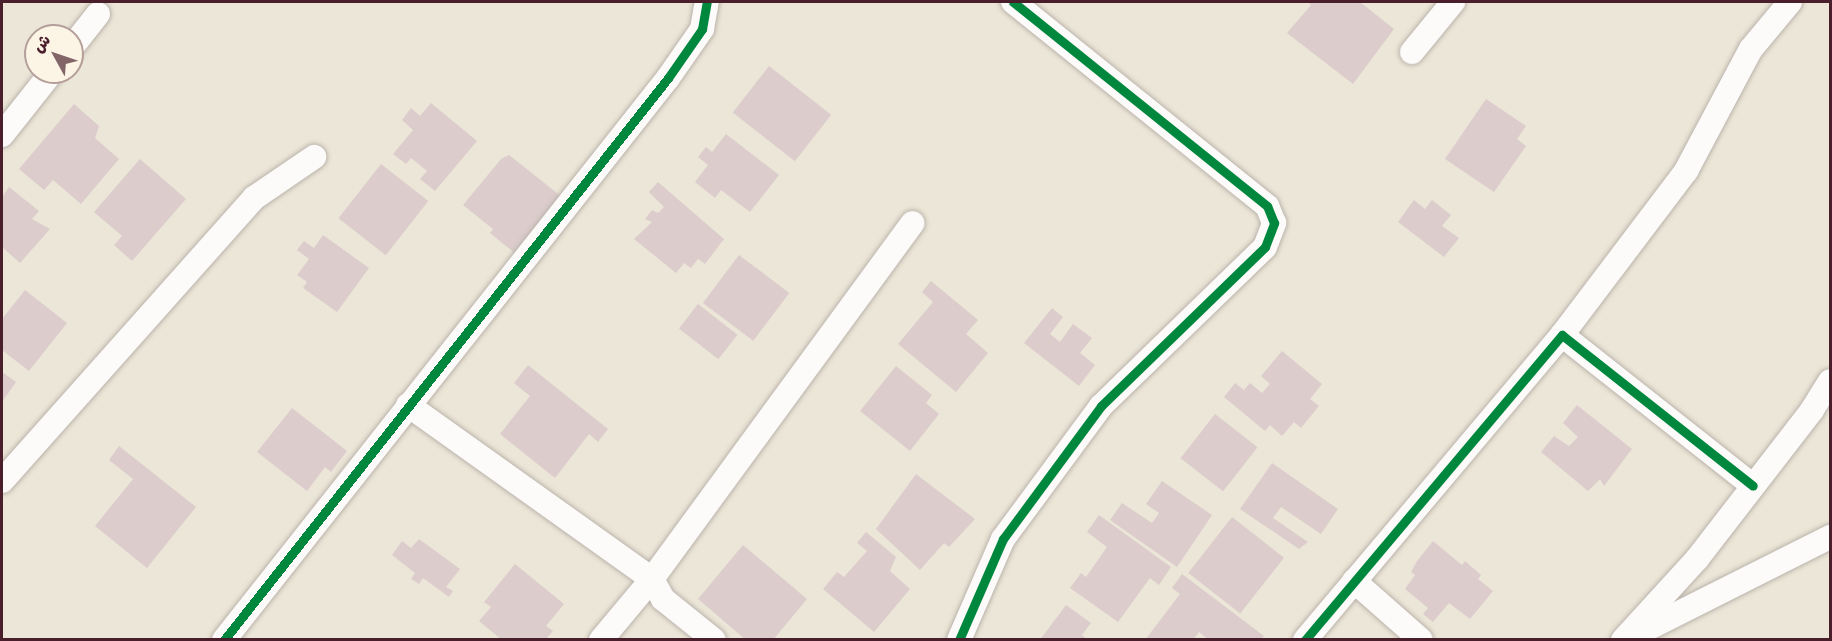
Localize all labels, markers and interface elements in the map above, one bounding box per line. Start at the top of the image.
north arrow [24,24,84,84]
text: ش [28,31,54,56]

